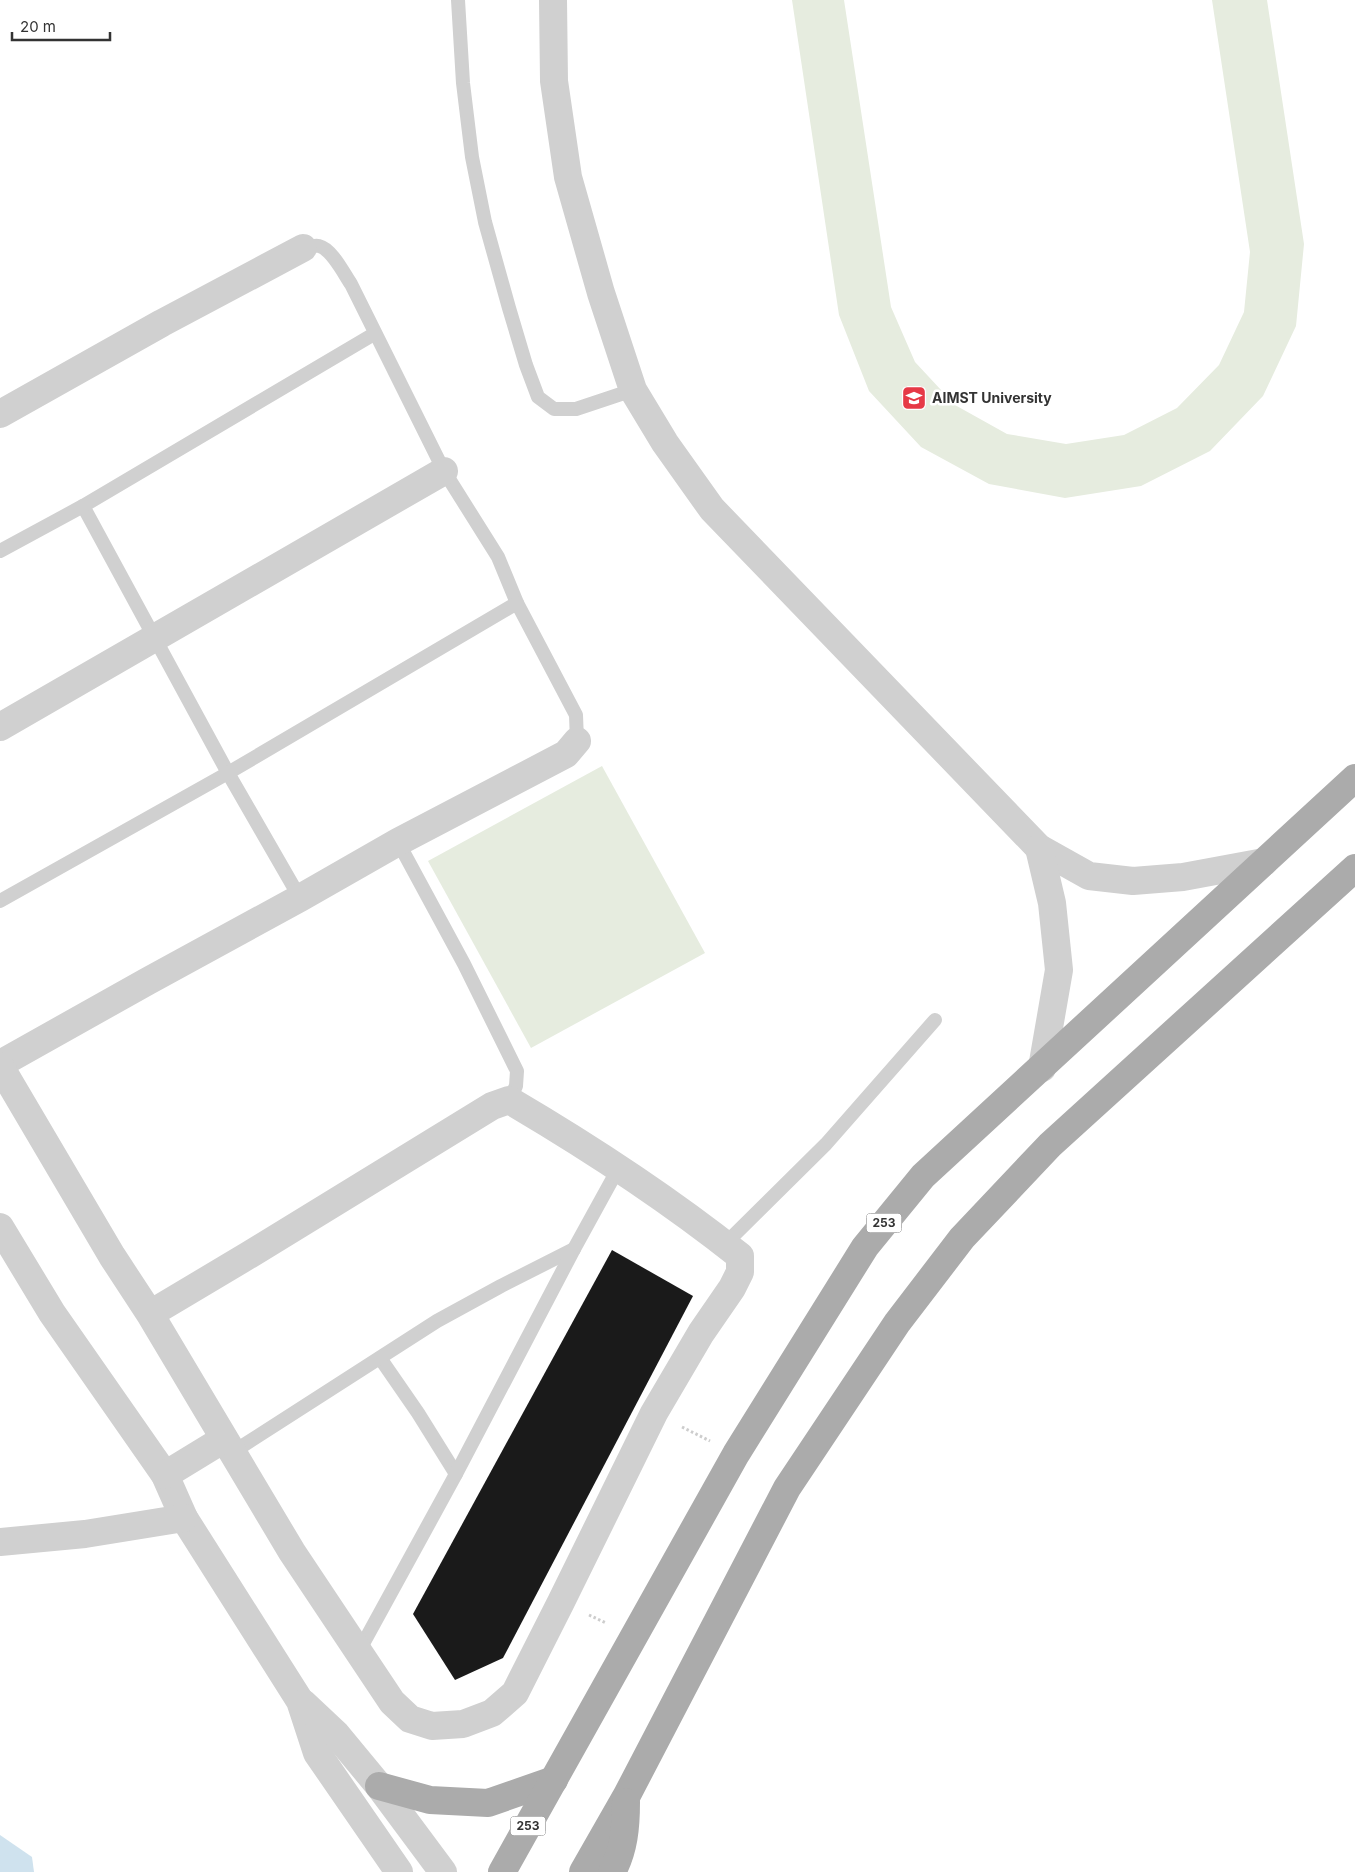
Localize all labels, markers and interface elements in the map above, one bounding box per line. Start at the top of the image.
scale bar [12,10,110,42]
text: 20 m [20,17,56,36]
school or university icon: AIMST University [901,385,927,411]
place label: AIMST University [932,389,1052,406]
road number: 253 [866,1214,902,1232]
road number: 253 [510,1816,546,1835]

